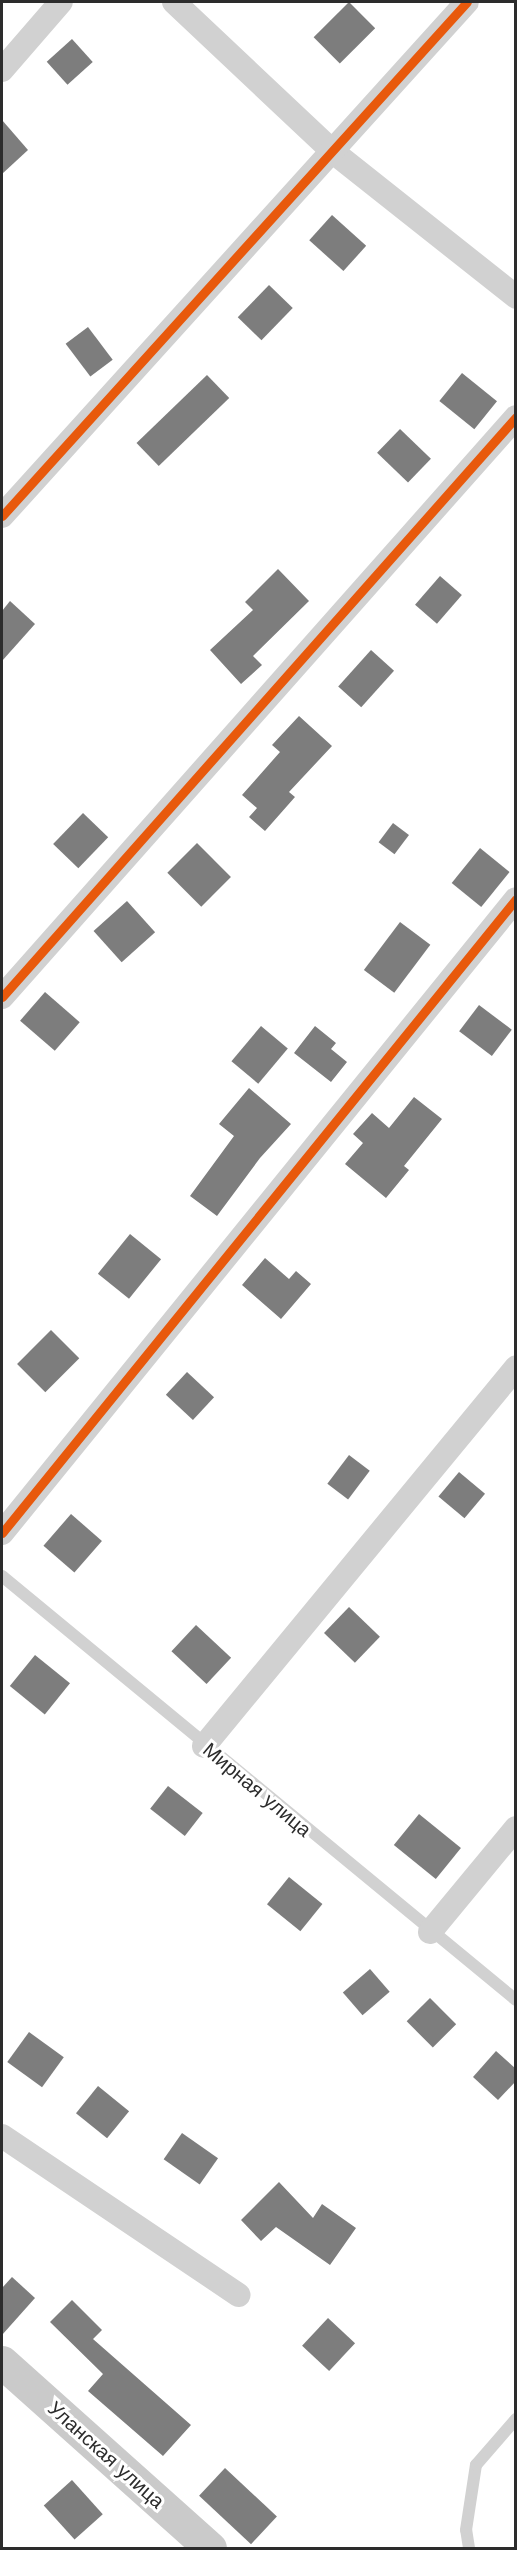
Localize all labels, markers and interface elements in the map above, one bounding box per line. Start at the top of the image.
street label: Мирная улица [198,1738,316,1842]
street label: Уланская улица [43,2397,169,2513]

